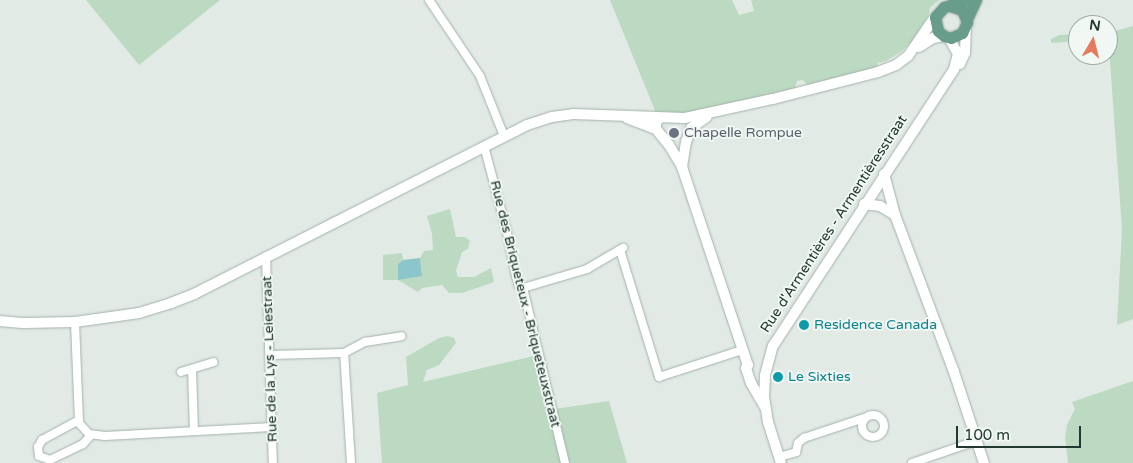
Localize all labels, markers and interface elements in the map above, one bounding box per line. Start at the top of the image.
north arrow [1068,15,1118,65]
text: N [1088,16,1102,35]
street label: Rue d'Armentières - Armentièresstraat [757,112,911,336]
place label: Chapelle Rompue [684,125,802,141]
marker: Chapelle Rompue [668,127,680,139]
street label: Rue des Briqueteux - Briqueteuxstraat [486,179,564,429]
street label: Rue de la Lys - Leiestraat [259,276,281,442]
place label: Residence Canada [814,317,937,333]
marker: Residence Canada [798,319,810,331]
place label: Le Sixties [788,369,851,385]
marker: Le Sixties [772,371,784,383]
scale bar [958,416,1083,448]
text: 100 m [964,426,1010,444]

